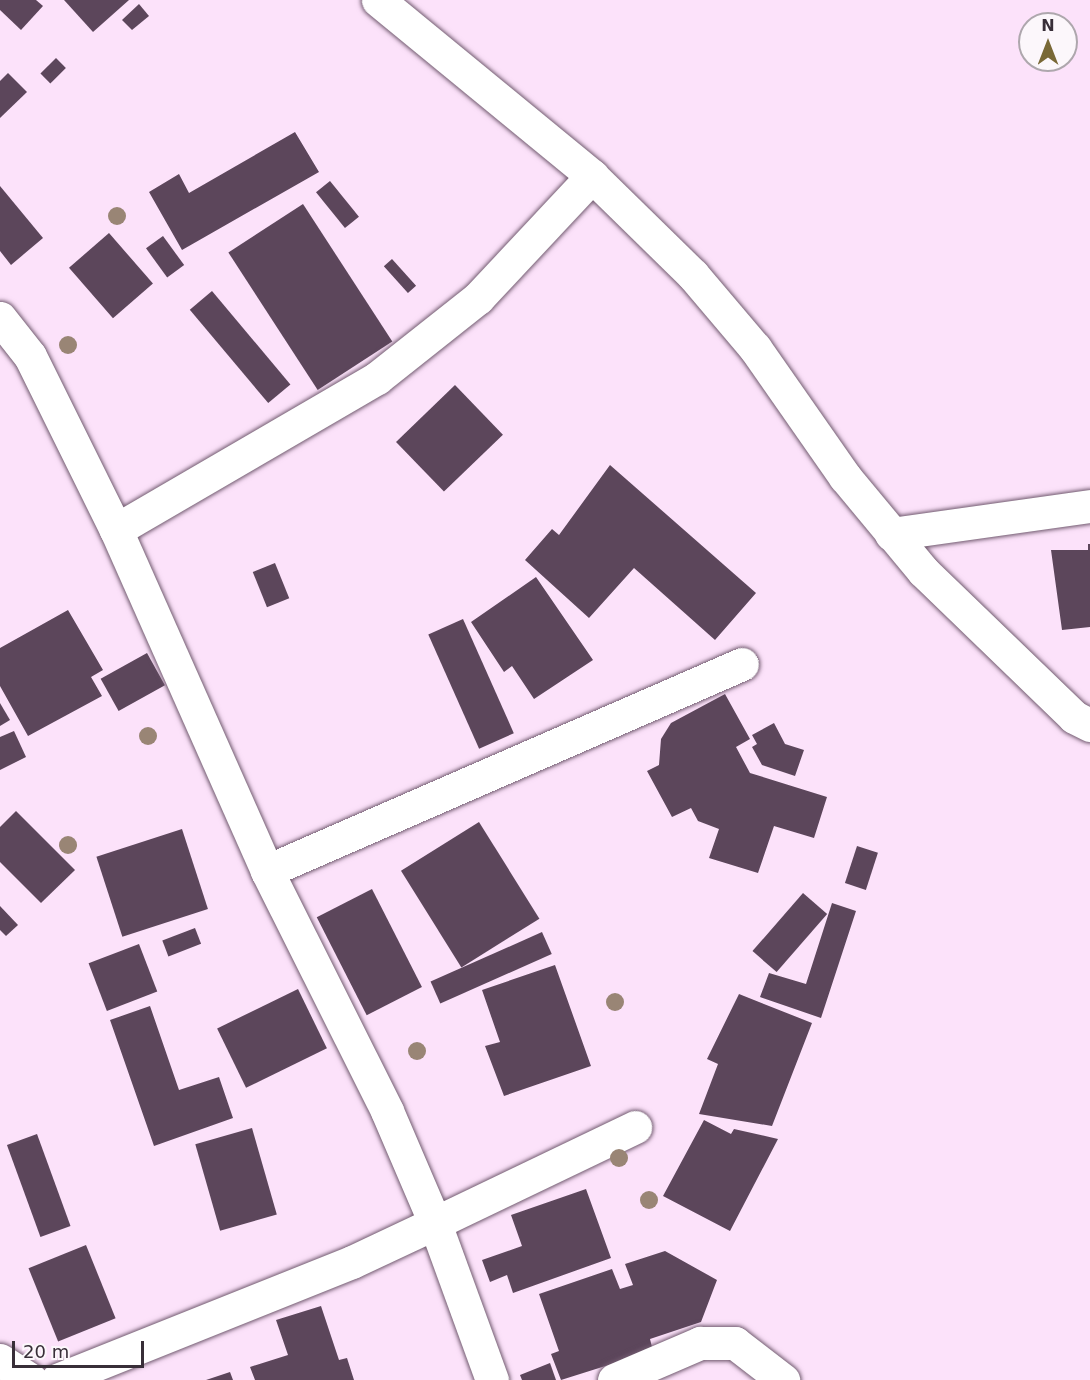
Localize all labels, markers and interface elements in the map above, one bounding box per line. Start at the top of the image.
north arrow [1018,12,1078,72]
text: N [1041,16,1055,35]
scale bar [15,1329,147,1367]
text: 20 m [23,1341,69,1362]

